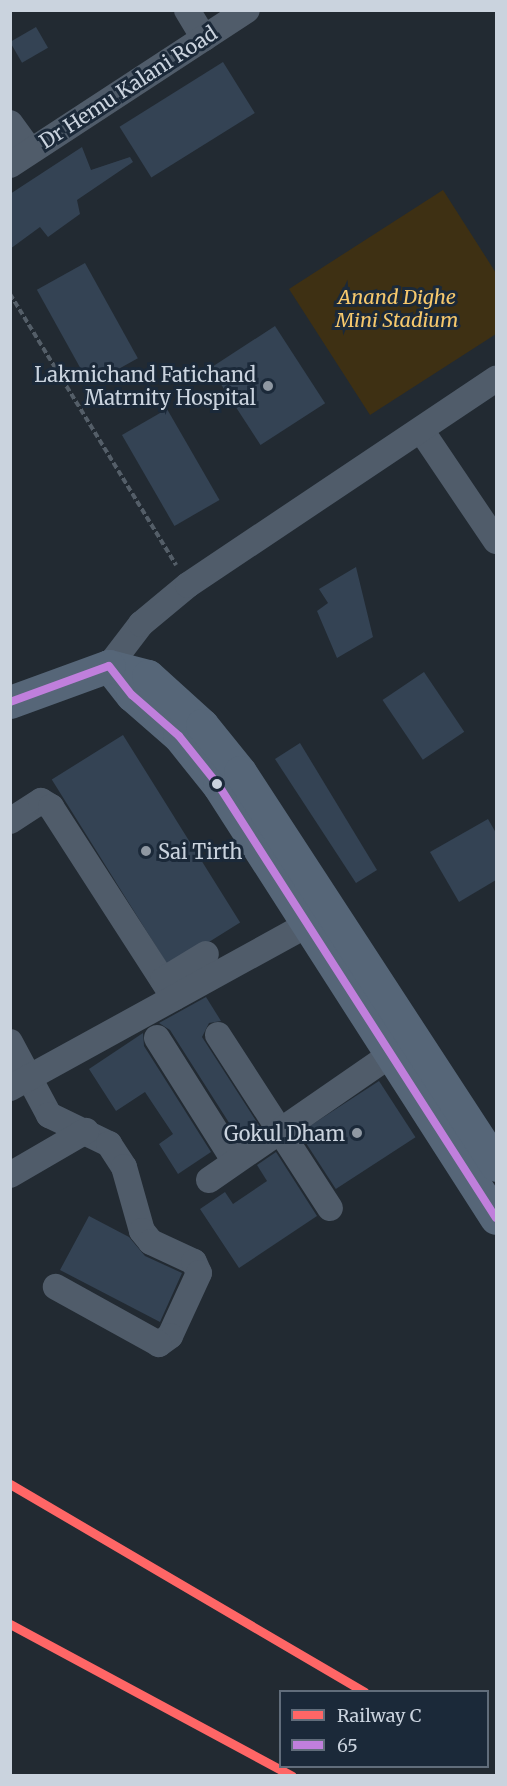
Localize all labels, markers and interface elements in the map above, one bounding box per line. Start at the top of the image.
street label: Dr Hemu Kalani Road [35,21,221,153]
park label: Anand Dighe Mini Stadium [335,285,459,332]
place label: Lakmichand Fatichand Matrnity Hospital [34,362,256,409]
marker: Lakmichand Fatichand Matrnity Hospital [261,379,275,393]
unlabelled marker [211,778,223,790]
place label: Sai Tirth [158,839,243,863]
marker: Sai Tirth [139,844,153,858]
place label: Gokul Dham [224,1121,345,1145]
marker: Gokul Dham [350,1126,364,1140]
legend [279,1690,489,1768]
text: Railway C [337,1704,421,1727]
text: 65 [337,1734,358,1757]

